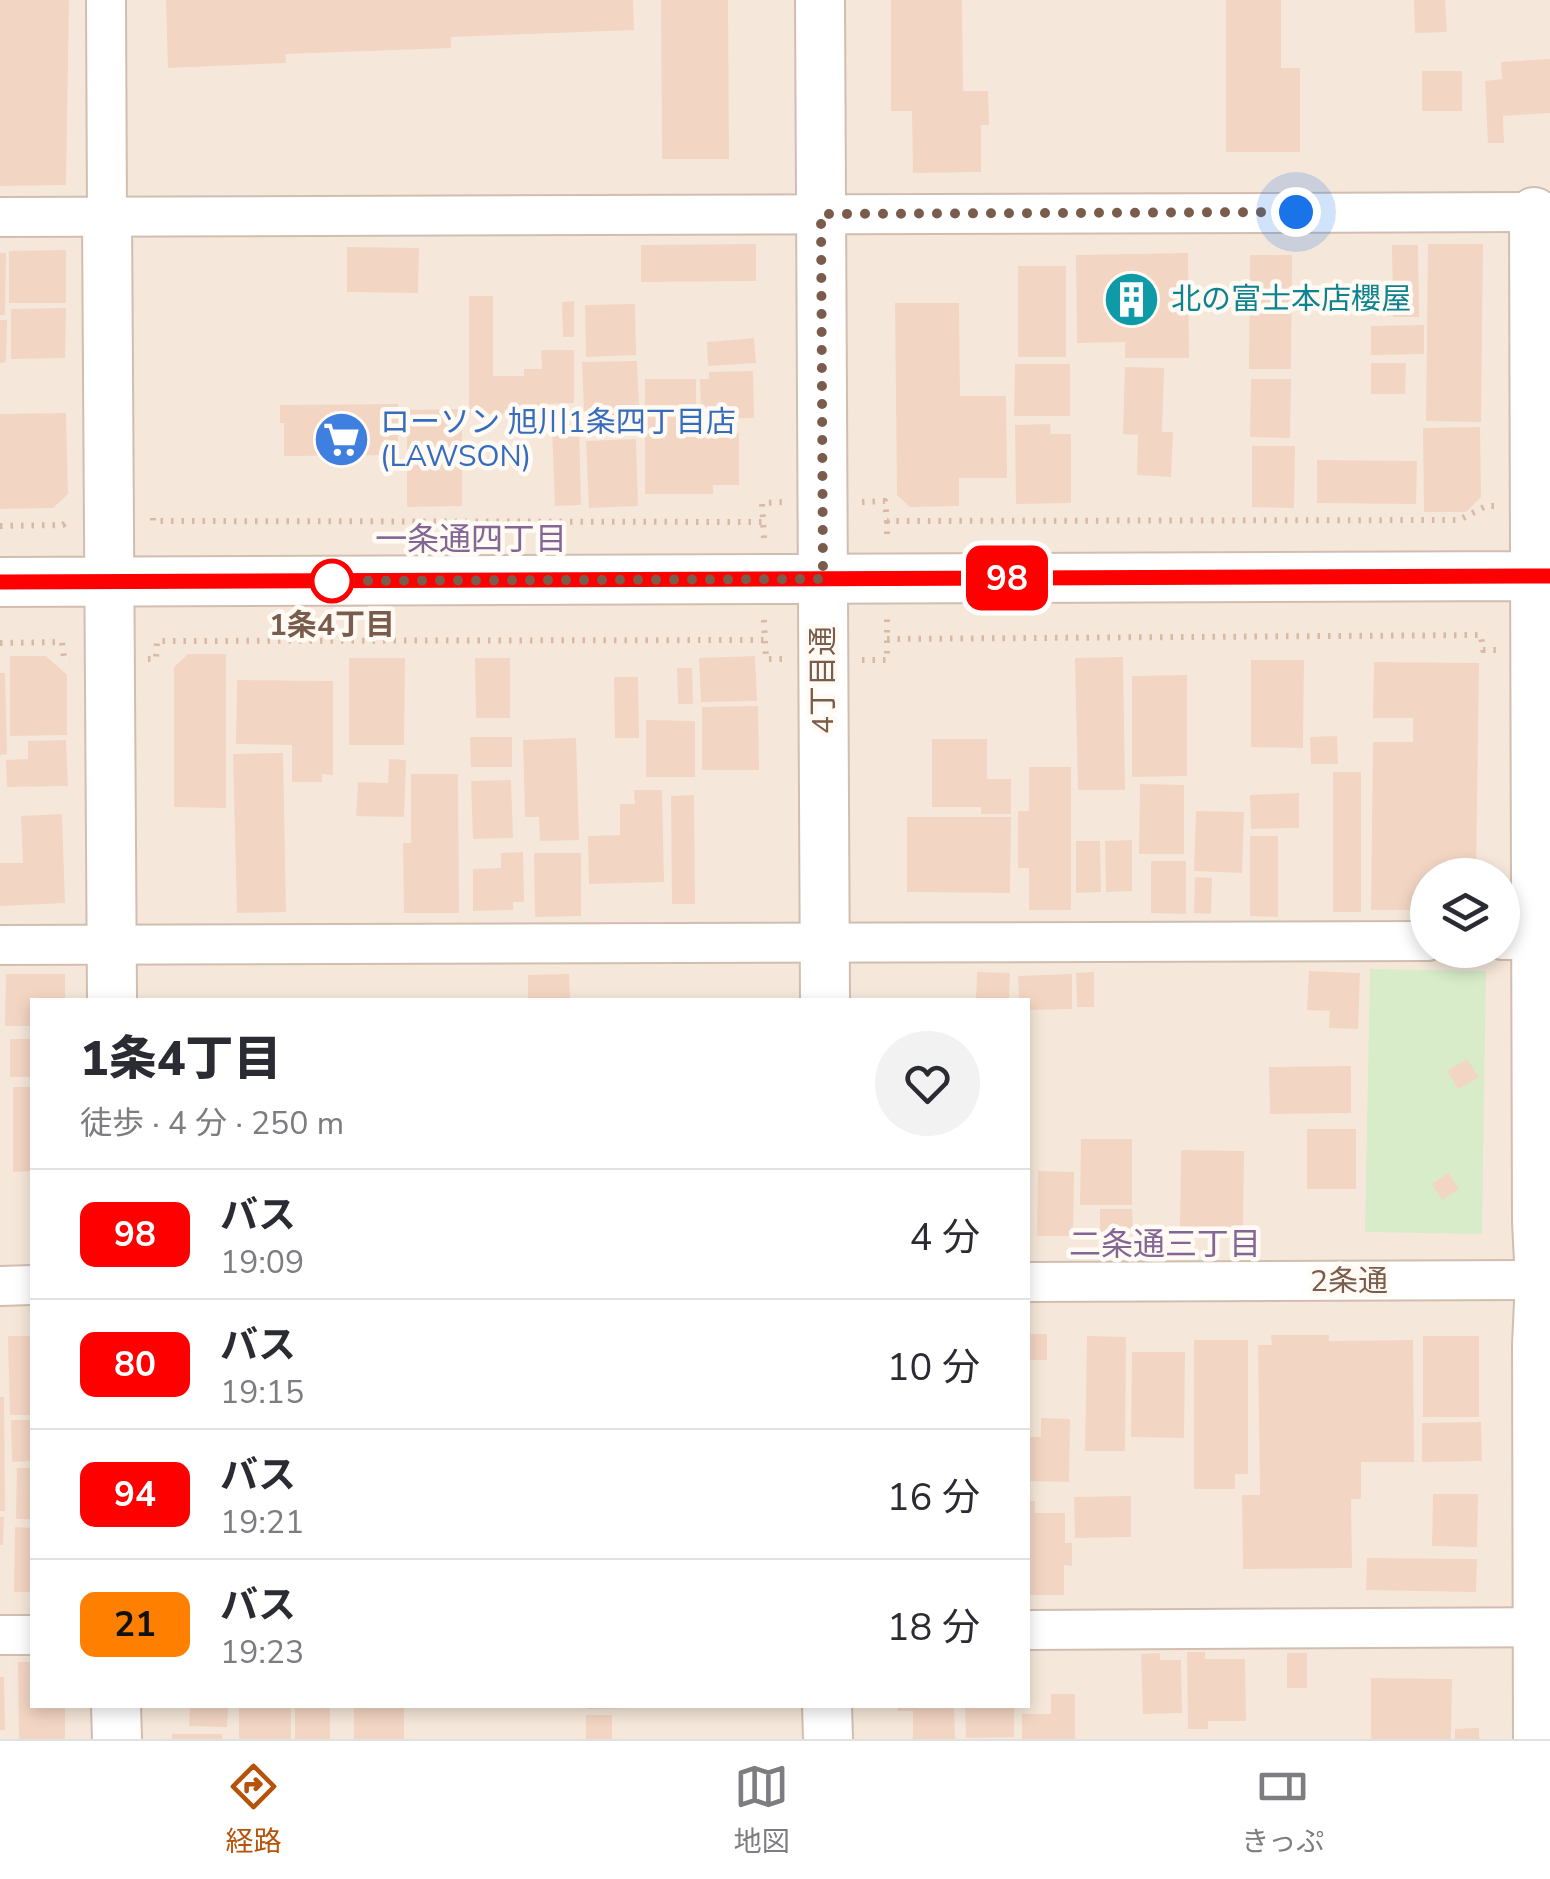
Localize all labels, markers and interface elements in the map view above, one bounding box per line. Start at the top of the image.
your location [1271,187,1321,237]
building icon: 北の富士本店櫻屋 [1102,269,1162,329]
place label: 北の富士本店櫻屋 [1171,279,1411,320]
place label: ローソン 旭川1条四丁目店 (LAWSON) [380,402,736,477]
supermarket icon: ローソン 旭川1条四丁目店 (LAWSON) [311,409,371,469]
district label: 一条通四丁目 [375,518,567,561]
line badge: 98 [962,546,1052,610]
text: 98 [986,555,1028,602]
marker: 1条4丁目 [311,560,353,602]
place label: 1条4丁目 [269,605,395,646]
street label: 4丁目通 [803,626,844,734]
map controls [1410,858,1520,968]
button: layers [1410,858,1520,968]
text: 1条4丁目 [80,1026,282,1092]
button: heart [875,1031,980,1136]
text: 徒歩 · 4 分 · 250 m [80,1102,344,1145]
text: バス [220,1190,296,1241]
text: 98 [114,1211,156,1258]
text: 4 分 [909,1212,980,1263]
district label: 二条通三丁目 [1069,1223,1261,1266]
text: 19:09 [220,1241,304,1284]
street label: 2条通 [1310,1261,1388,1302]
text: バス [220,1320,296,1371]
text: 80 [114,1341,156,1388]
text: 10 分 [887,1342,980,1393]
text: 19:15 [220,1371,304,1414]
text: バス [220,1450,296,1501]
text: 94 [114,1471,156,1518]
text: 16 分 [887,1472,980,1523]
text: 19:21 [220,1501,304,1544]
text: バス [220,1580,296,1631]
text: 21 [114,1601,156,1648]
text: 18 分 [887,1602,980,1653]
text: 19:23 [220,1631,304,1674]
tab: 経路 [226,1759,282,1861]
tab: 地図 [734,1759,790,1861]
tab: きっぷ [1241,1759,1324,1861]

